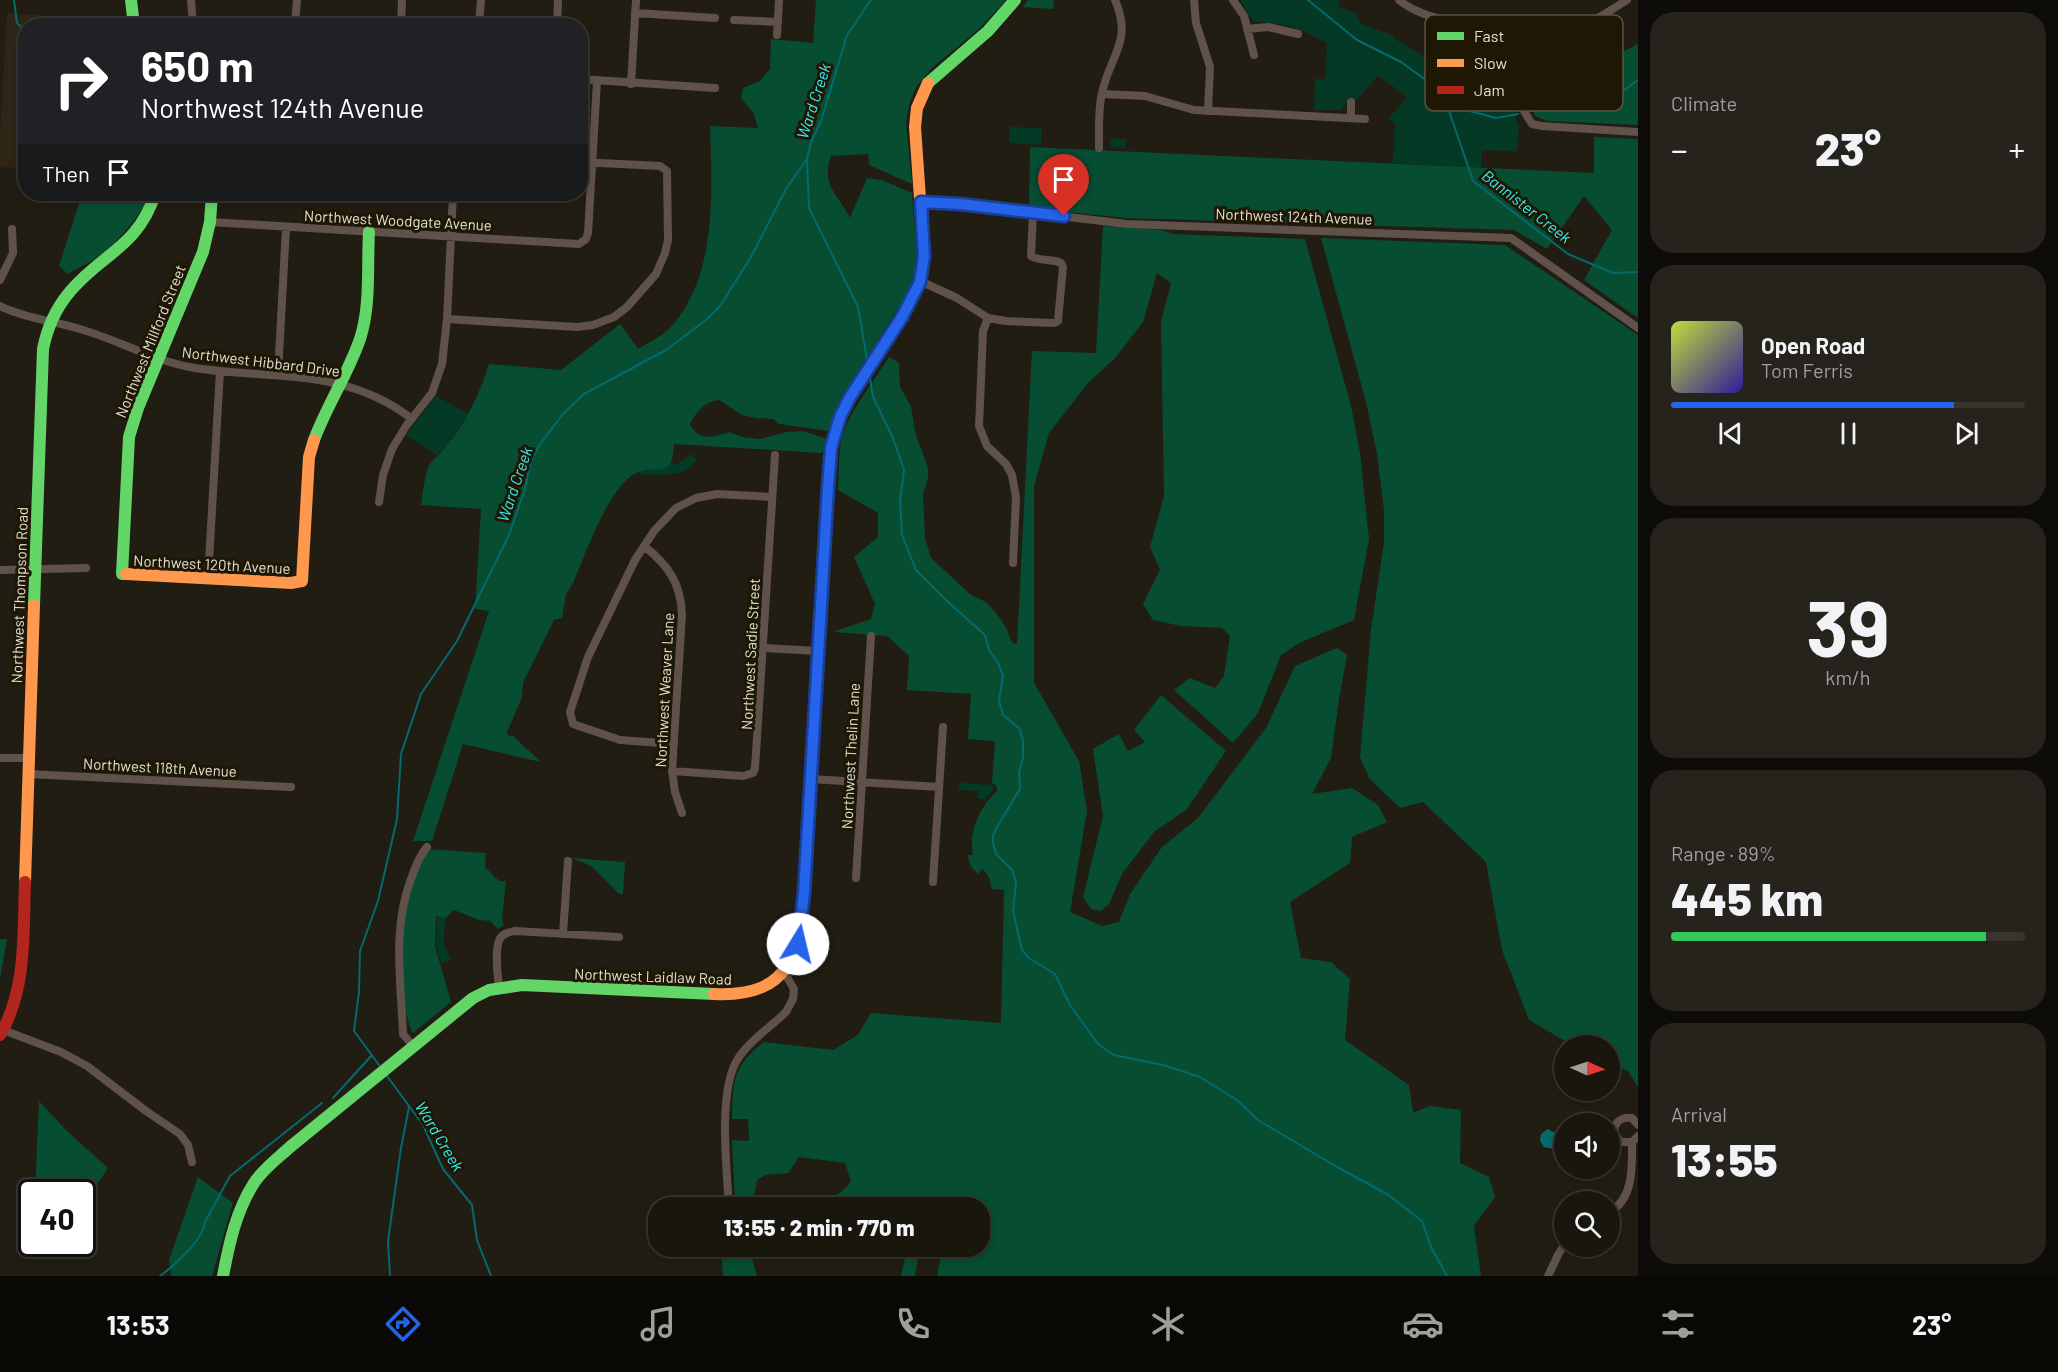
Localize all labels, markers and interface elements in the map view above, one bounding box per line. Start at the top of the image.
legend [1425,15,1623,111]
text: Fast [1474,26,1504,45]
text: 650 m [141,40,254,90]
icon: right [42,42,120,120]
text: Slow [1474,53,1507,72]
water label: Ward Creek [792,61,834,141]
text: Jam [1474,80,1505,99]
text: Northwest 124th Avenue [141,91,424,123]
text: Climate [1671,91,1737,115]
text: 23° [1815,121,1881,175]
text: − [1671,129,1688,169]
text: + [2008,129,2025,169]
pin [1038,154,1089,216]
icon: arrive [102,156,135,189]
text: Then [42,160,90,186]
icon: arrive [1047,163,1080,196]
water label: Bannister Creek [1479,165,1576,247]
street label: Northwest 124th Avenue [1215,204,1373,228]
street label: Northwest Woodgate Avenue [304,206,492,234]
street label: Northwest Millford Street [111,262,189,420]
text: Open Road [1761,332,1865,358]
street label: Northwest Hibbard Drive [181,342,341,380]
text: Tom Ferris [1761,358,1853,382]
icon: previous [1714,417,1747,450]
icon: pause [1832,417,1865,450]
icon: next [1950,417,1983,450]
water label: Ward Creek [492,444,536,524]
street label: Northwest Thompson Road [7,506,31,684]
street label: Northwest 120th Avenue [133,551,291,577]
street label: Northwest Sadie Street [737,578,763,730]
text: 39 [1806,579,1890,673]
street label: Northwest Weaver Lane [651,612,677,768]
text: km/h [1825,665,1871,689]
street label: Northwest Thelin Lane [837,682,863,830]
street label: Northwest 118th Avenue [83,754,237,780]
text: Range · 89% [1671,841,1776,865]
text: 445 km [1671,871,1823,925]
position arrow [766,912,830,976]
street label: Northwest Laidlaw Road [574,964,732,988]
north arrow [1554,1035,1620,1101]
map controls [1554,1035,1620,1257]
water label: Ward Creek [412,1098,468,1174]
text: Arrival [1671,1102,1727,1126]
button: sound [1554,1113,1620,1179]
text: 13:55 [1671,1132,1778,1186]
speed limit sign: 40 [18,1179,96,1257]
button: search [1554,1191,1620,1257]
text: 13:55 · 2 min · 770 m [723,1214,915,1240]
icon: directions [382,1303,424,1345]
icon: music [637,1303,679,1345]
icon: phone [892,1303,934,1345]
icon: climate [1147,1303,1189,1345]
icon: car [1402,1303,1444,1345]
icon: filters [1657,1303,1699,1345]
text: 13:53 [106,1308,170,1340]
text: 23° [1912,1308,1952,1340]

